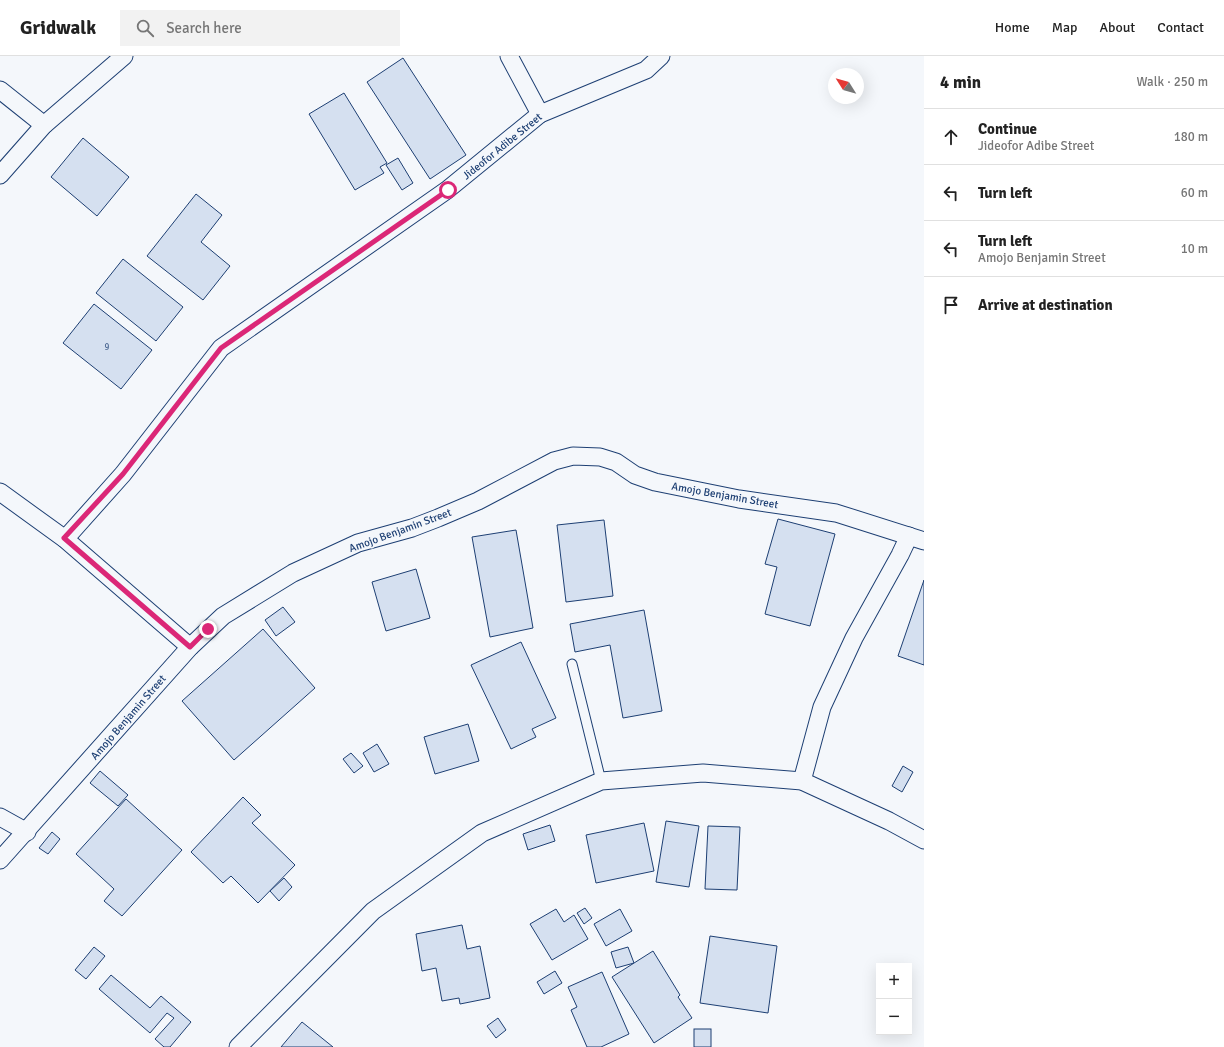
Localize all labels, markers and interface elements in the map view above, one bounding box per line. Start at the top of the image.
search box [120,10,400,46]
text: Gridwalk [20,16,96,40]
icon: search [134,17,156,39]
text: Search here [166,19,242,37]
text: Home [995,19,1030,36]
text: Map [1052,19,1077,36]
text: About [1099,19,1135,36]
text: Contact [1157,19,1204,36]
north arrow [828,68,864,104]
text: 4 min [940,72,981,93]
text: Walk · 250 m [1137,74,1208,90]
street label: Jideofor Adibe Street [460,110,545,182]
text: Continue [978,120,1037,138]
icon: ahead [940,126,962,148]
text: 180 m [1174,129,1208,145]
text: Jideofor Adibe Street [978,138,1094,154]
route start [439,181,457,199]
icon: left [940,182,962,204]
text: Turn left [978,184,1032,202]
text: 60 m [1181,185,1208,201]
text: Turn left [978,232,1032,250]
icon: left [940,238,962,260]
text: 10 m [1181,241,1208,257]
text: Amojo Benjamin Street [978,250,1106,266]
icon: arrive [940,294,962,316]
text: Arrive at destination [978,296,1113,314]
house number: 9 [105,342,110,353]
street label: Amojo Benjamin Street [671,480,779,511]
street label: Amojo Benjamin Street [347,506,453,555]
route end [199,620,217,638]
street label: Amojo Benjamin Street [88,672,169,762]
map controls [876,963,912,1035]
button: + [876,963,912,999]
button: − [876,999,912,1035]

